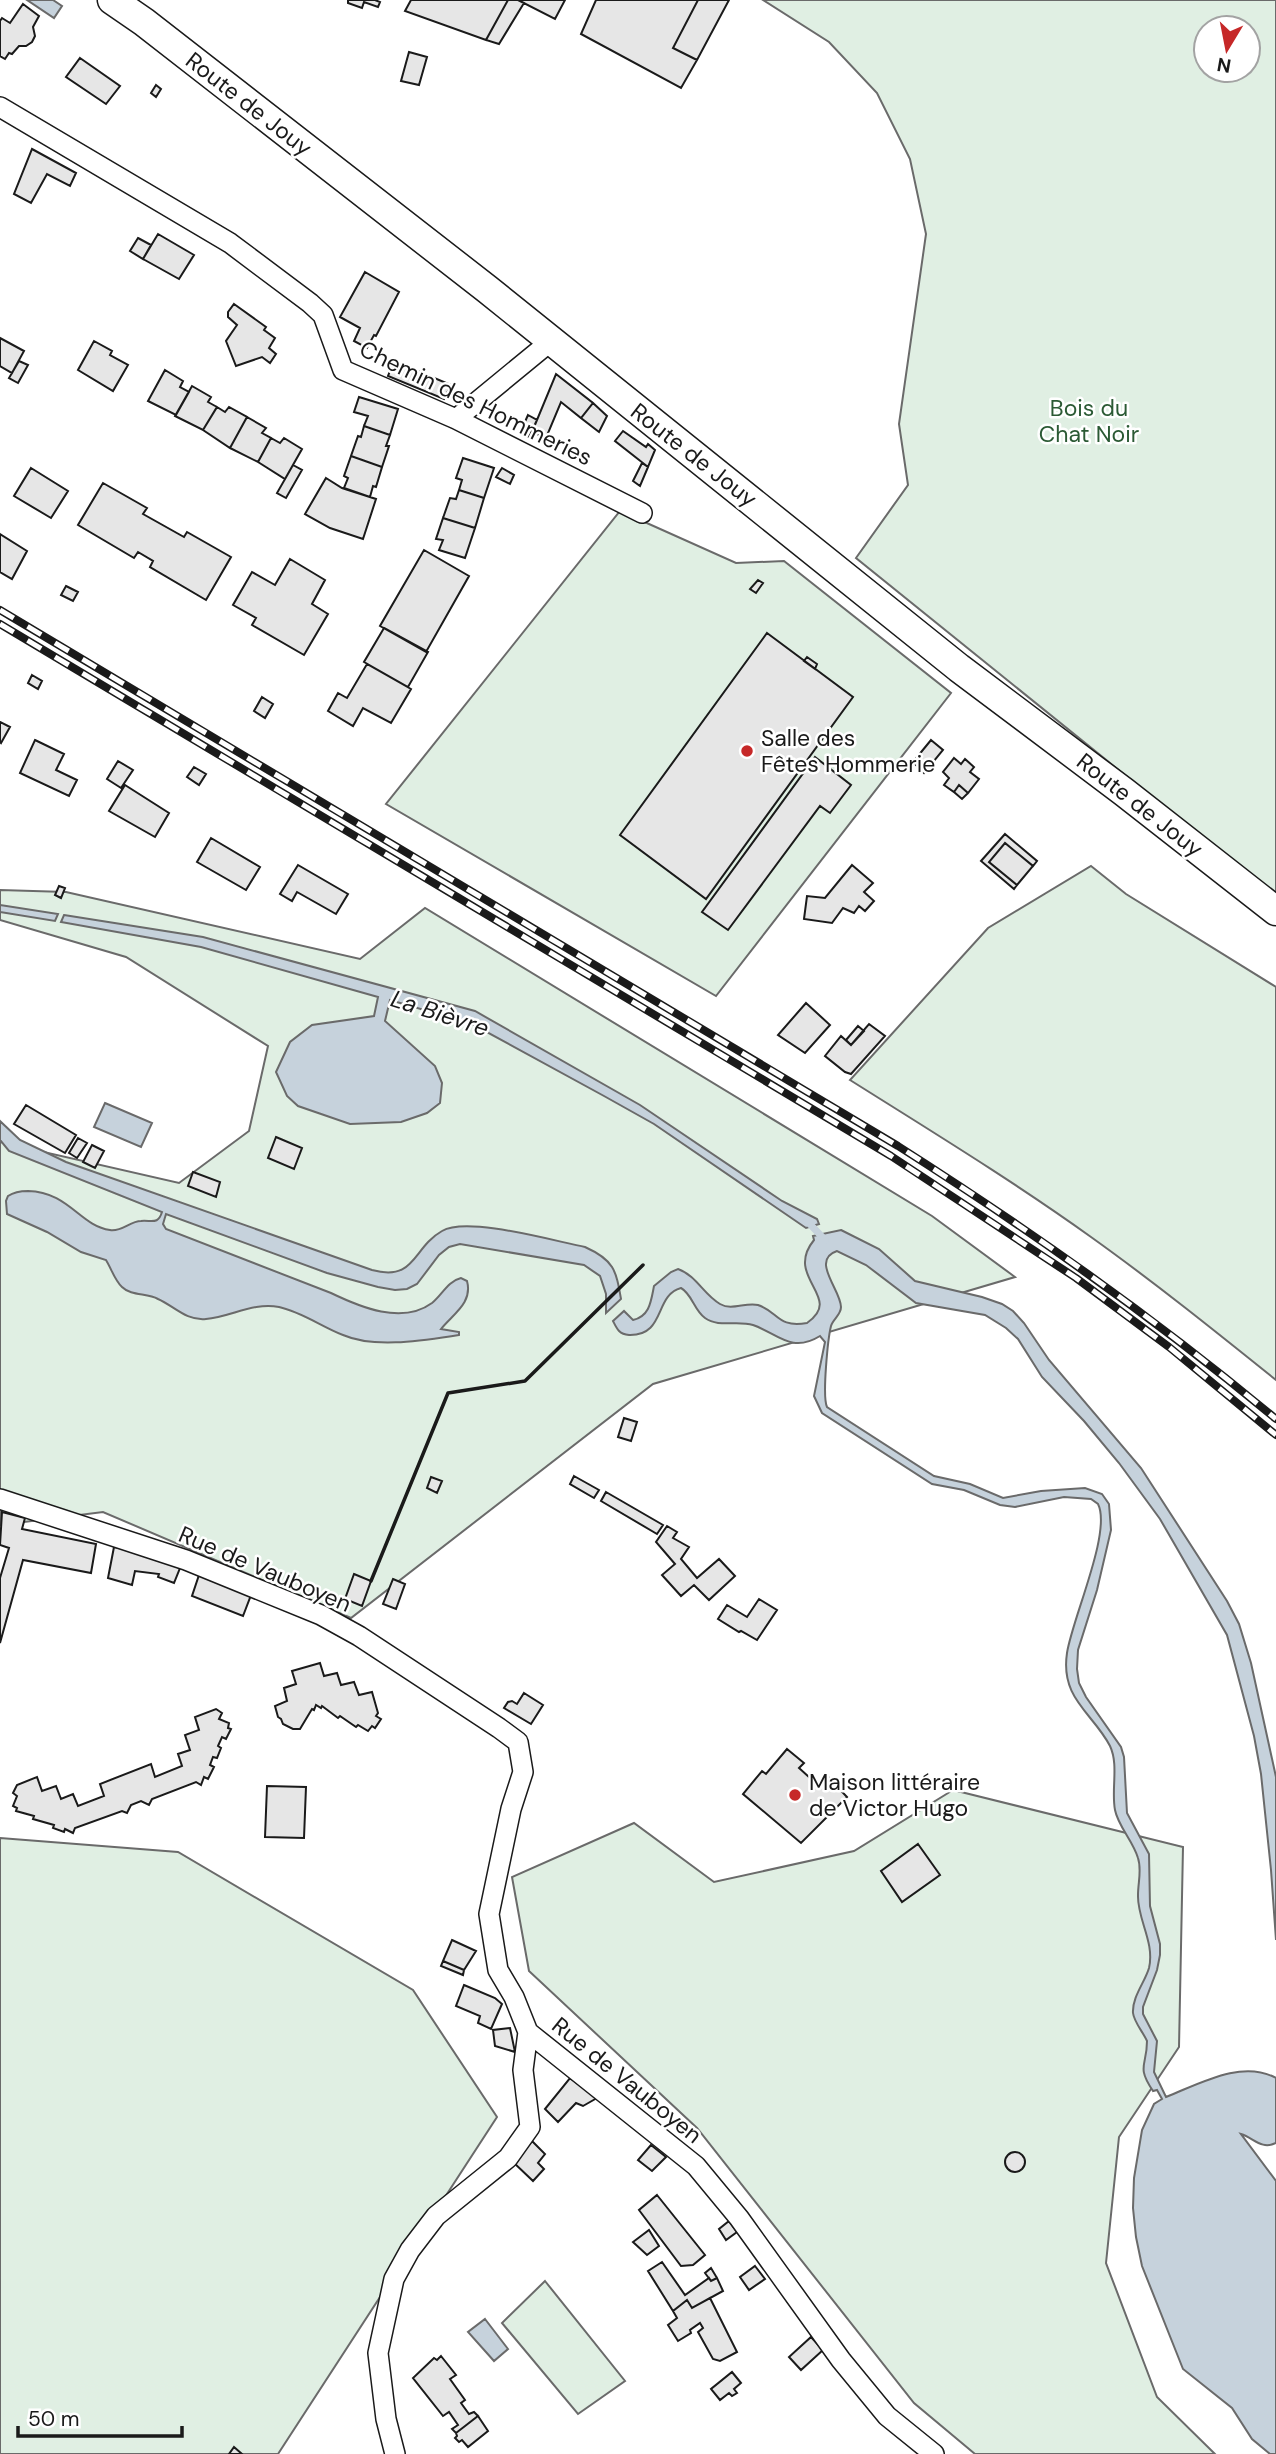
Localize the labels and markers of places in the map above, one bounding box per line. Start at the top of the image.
place label: Salle des Fêtes Hommerie [761,723,935,779]
marker: Salle des Fêtes Hommerie [739,743,755,759]
place label: Maison littéraire de Victor Hugo [809,1767,980,1823]
marker: Maison littéraire de Victor Hugo [787,1787,803,1803]

